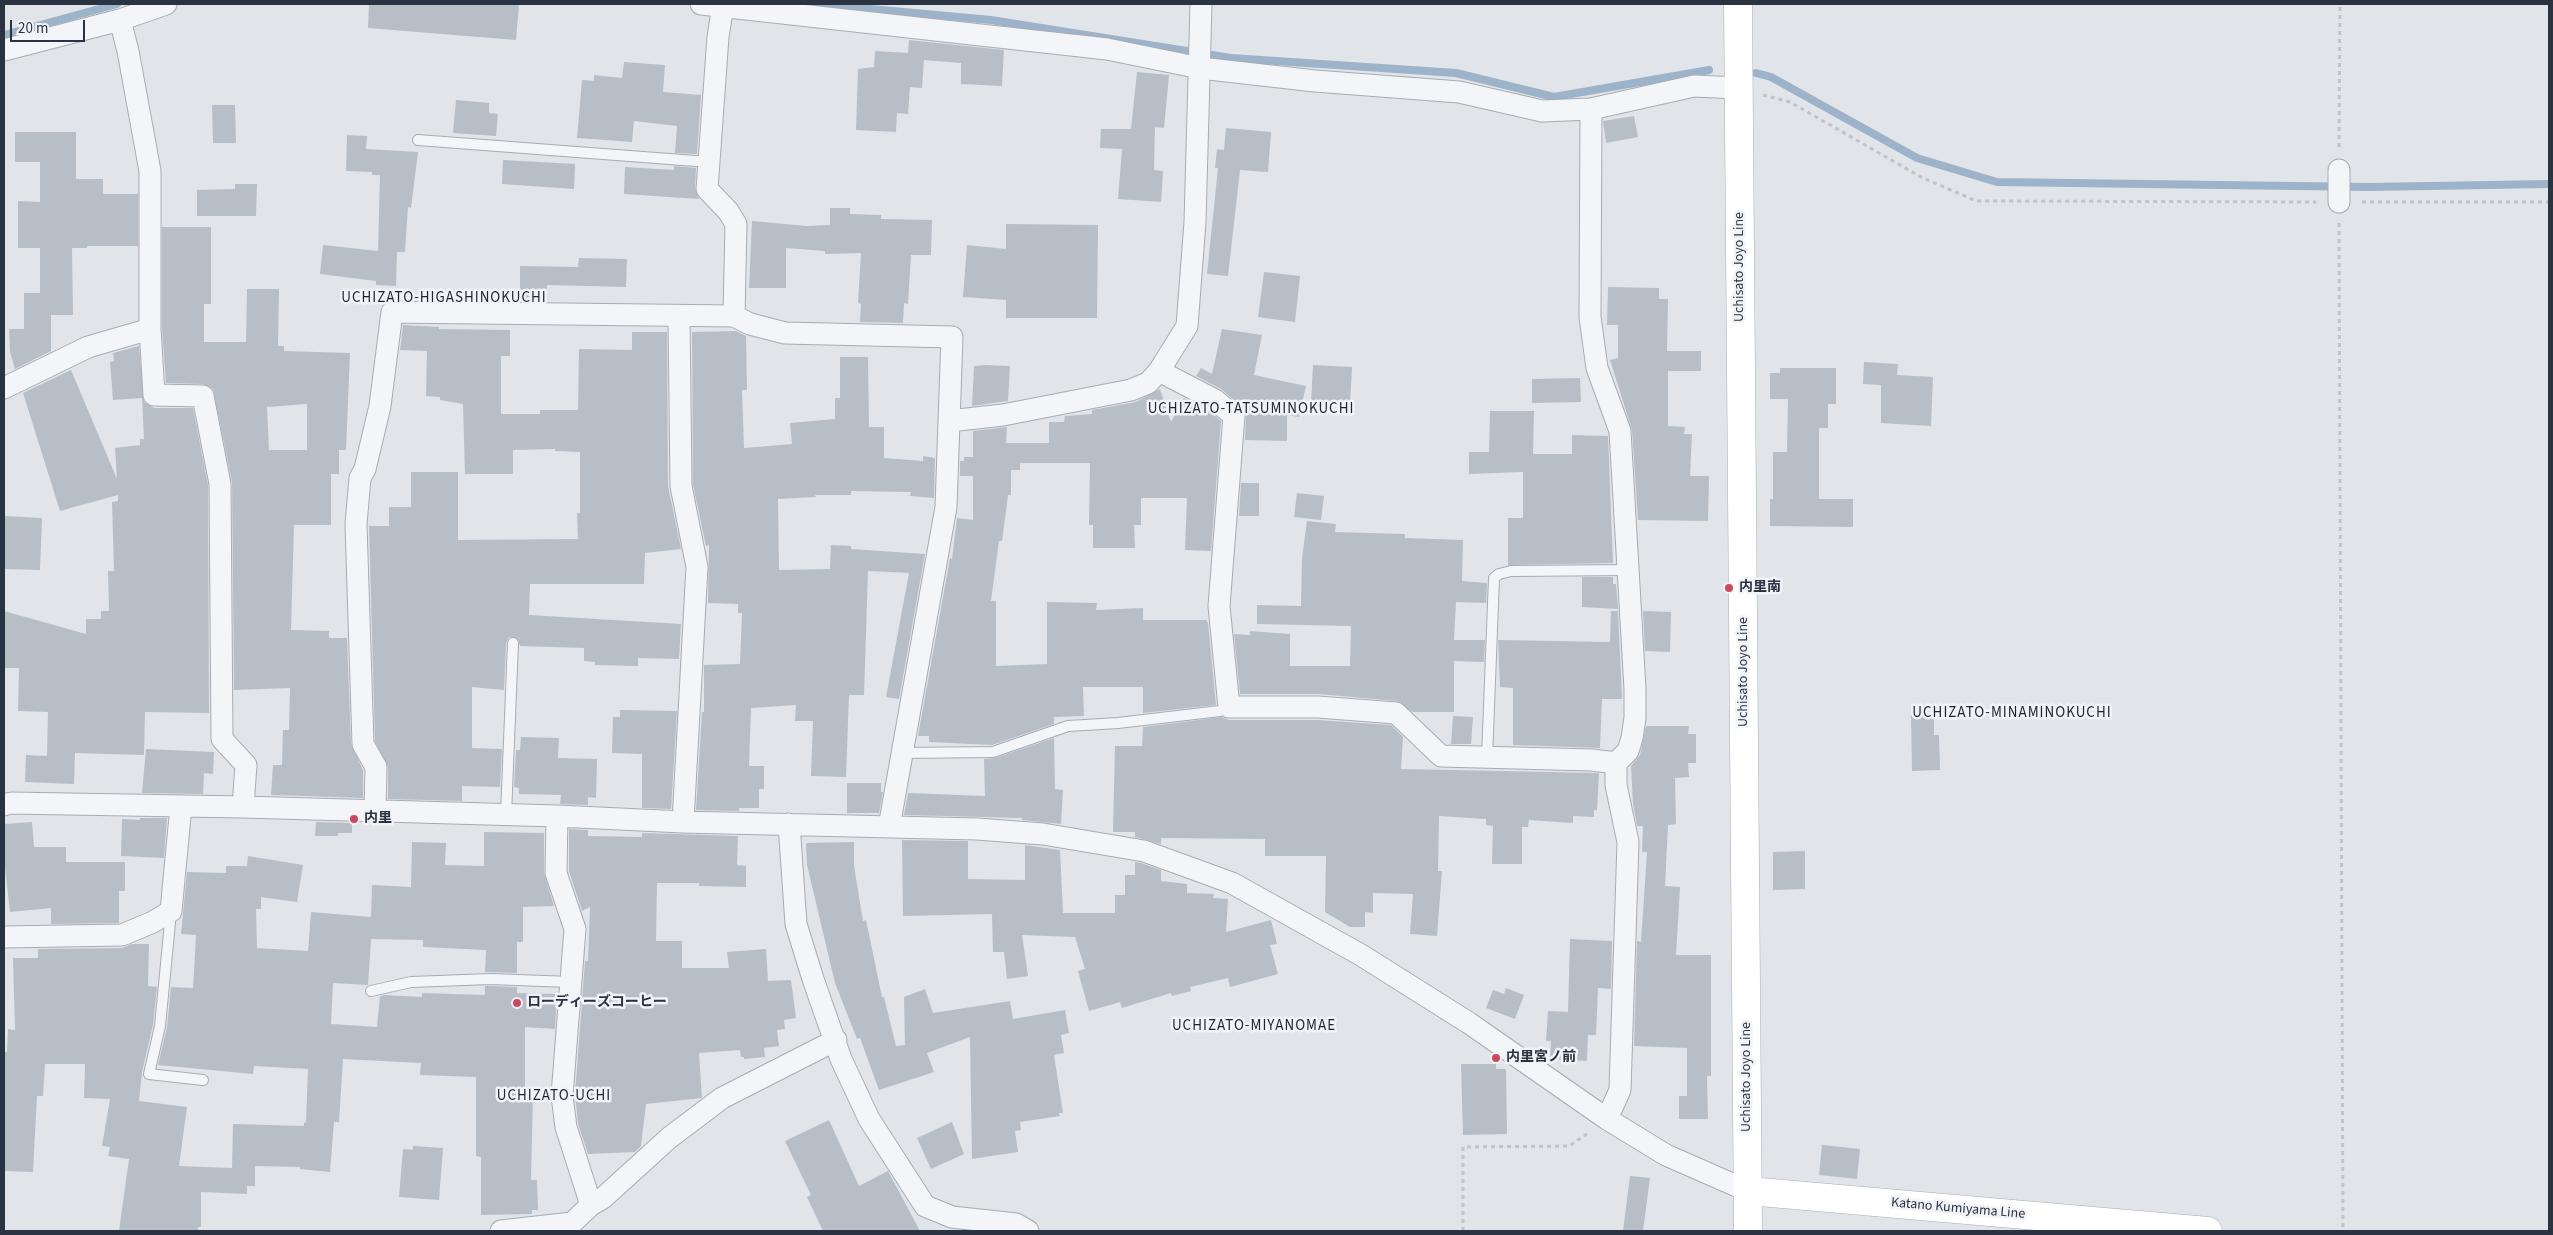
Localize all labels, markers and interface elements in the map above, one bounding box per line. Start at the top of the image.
scale bar [12,10,88,42]
text: 20 m [18,18,48,39]
street label: Uchisato Joyo Line [1732,212,1748,322]
district label: UCHIZATO-HIGASHINOKUCHI [338,290,550,308]
district label: UCHIZATO-TATSUMINOKUCHI [1145,401,1357,419]
place label: 内里南 [1739,580,1781,596]
marker: 内里南 [1723,582,1735,594]
street label: Uchisato Joyo Line [1736,617,1752,727]
district label: UCHIZATO-MINAMINOKUCHI [1910,705,2114,723]
place label: 内里 [364,811,392,827]
marker: 内里 [348,813,360,825]
place label: ローディーズコーヒー [527,995,667,1011]
marker: ローディーズコーヒー [511,997,523,1009]
district label: UCHIZATO-MIYANOMAE [1170,1018,1338,1036]
street label: Uchisato Joyo Line [1739,1022,1755,1132]
place label: 内里宮ノ前 [1506,1050,1576,1066]
marker: 内里宮ノ前 [1490,1052,1502,1064]
district label: UCHIZATO-UCHI [495,1088,613,1106]
street label: Katano Kumiyama Line [1890,1195,2026,1223]

